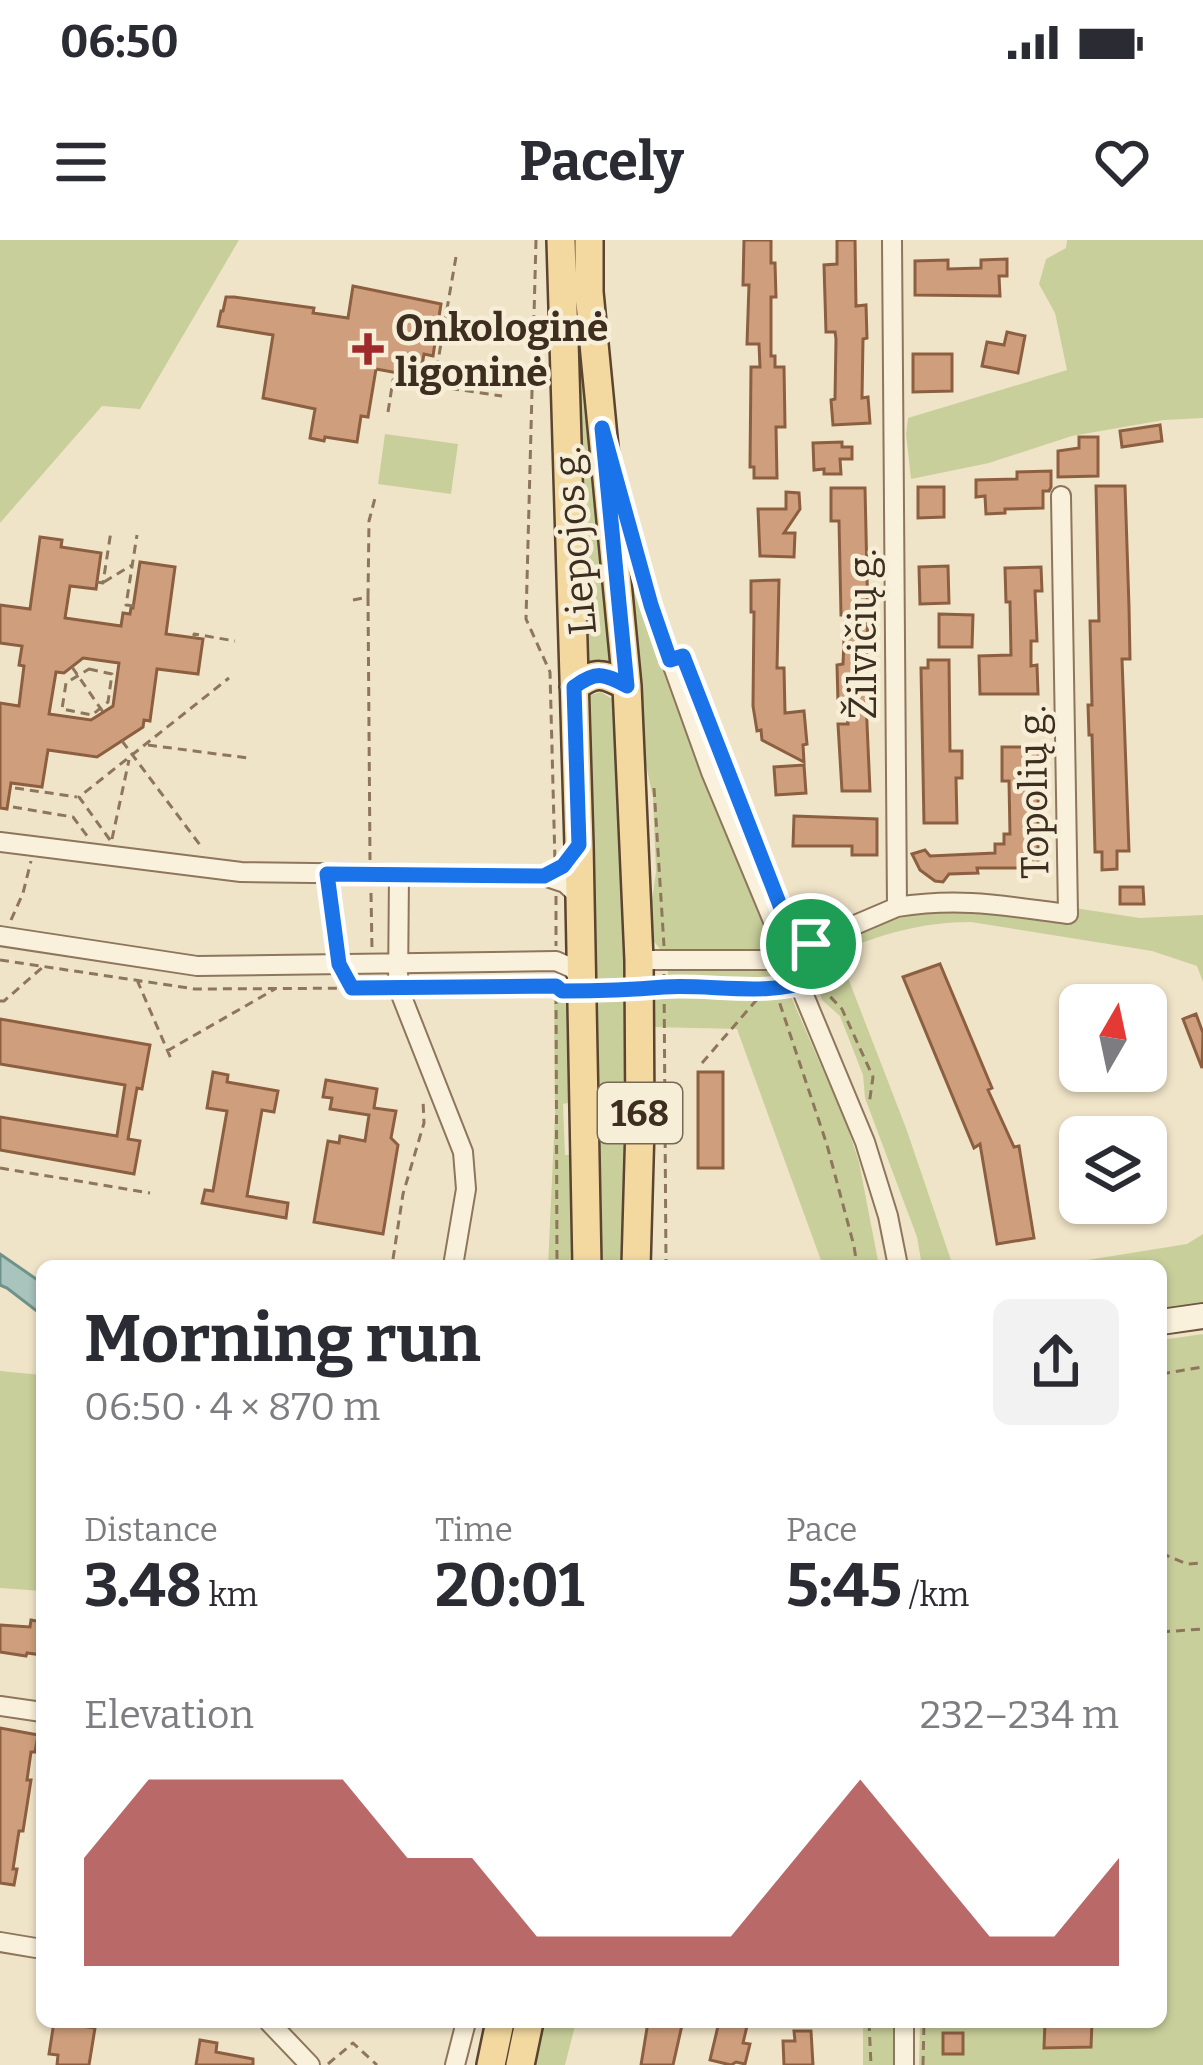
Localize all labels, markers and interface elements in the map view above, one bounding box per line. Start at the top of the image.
text: 06:50 [60,15,179,69]
icon: menu [48,129,114,195]
icon: heart [1089,129,1155,195]
text: Pacely [519,130,684,194]
place label: Onkologinė ligoninė [395,305,608,396]
marker: Onkologinė ligoninė [352,333,384,365]
street label: Liepojos g. [544,445,606,637]
street label: Žilvičių g. [840,549,886,719]
street label: Topolių g. [1009,705,1059,879]
pin [760,893,862,995]
icon: arrive [778,911,844,977]
north arrow [1059,984,1167,1092]
map controls [1059,984,1167,1224]
road number: 168 [598,1083,682,1143]
button: layers [1059,1116,1167,1224]
text: Morning run [84,1299,481,1378]
button: share [993,1299,1119,1425]
text: 06:50 · 4 × 870 m [84,1384,380,1430]
text: Distance [84,1510,218,1550]
text: Time [435,1510,513,1550]
text: Pace [786,1510,857,1550]
text: 3.48 [84,1550,202,1622]
text: 20:01 [435,1550,584,1622]
text: 5:45 [786,1550,902,1622]
text: km [202,1575,258,1615]
text: /km [902,1575,969,1615]
text: Elevation [84,1692,254,1738]
text: 232–234 m [920,1692,1119,1738]

